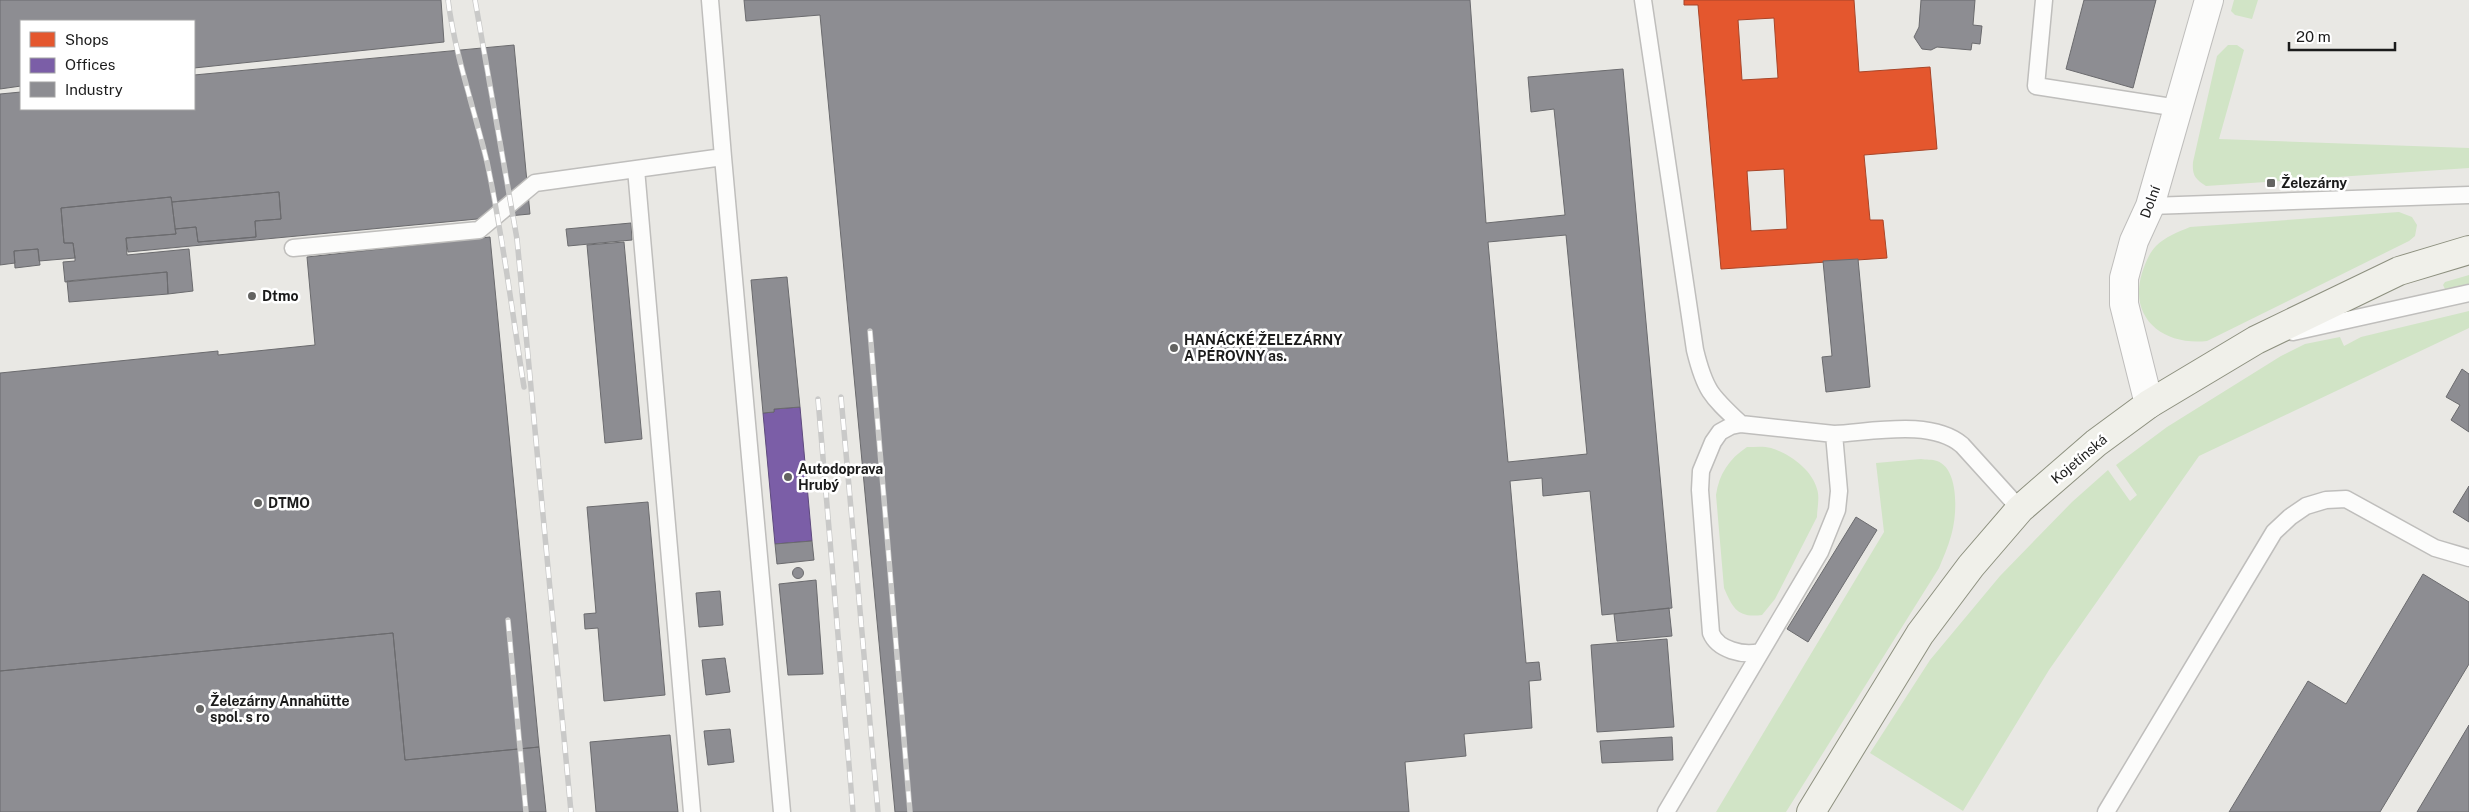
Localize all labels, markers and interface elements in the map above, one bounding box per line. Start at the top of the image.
legend [20,20,195,110]
scale bar [2289,20,2395,52]
text: 20 m [2296,28,2331,45]
text: Shops [65,31,109,48]
text: Offices [65,56,115,73]
text: Industry [65,81,123,98]
place label: Železárny [2281,174,2347,191]
marker: Železárny [2265,177,2277,189]
street label: Dolní [2137,183,2163,220]
place label: Dtmo [262,288,299,304]
marker: Dtmo [246,290,258,302]
place label: HANÁCKÉ ŽELEZÁRNY A PÉROVNY as. [1184,331,1343,364]
marker: HANÁCKÉ ŽELEZÁRNY A PÉROVNY as. [1168,342,1180,354]
street label: Kojetínská [2048,431,2110,487]
place label: Autodoprava Hrubý [798,461,883,493]
marker: Autodoprava Hrubý [782,471,794,483]
place label: DTMO [268,495,310,511]
marker: DTMO [252,497,264,509]
place label: Železárny Annahütte spol. s ro [210,692,349,725]
marker: Železárny Annahütte spol. s ro [194,703,206,715]

